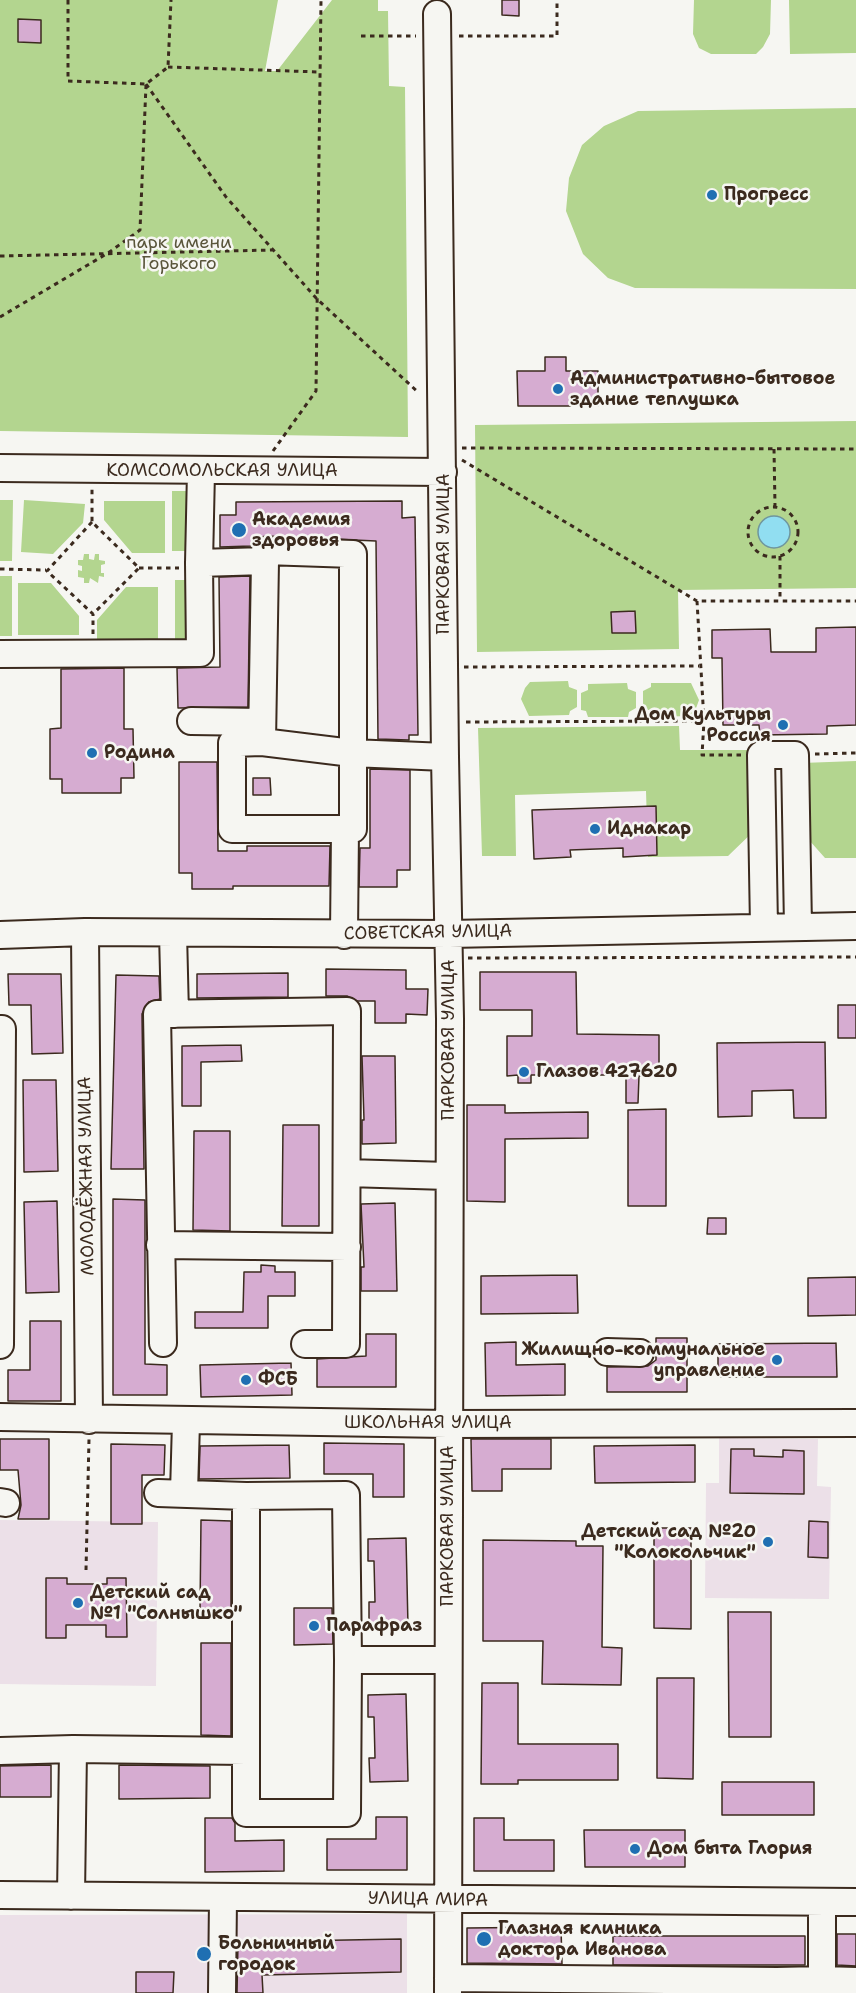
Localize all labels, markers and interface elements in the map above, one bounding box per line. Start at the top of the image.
place label: Прогресс [724,184,809,206]
marker: Прогресс [705,188,719,202]
park label: парк имени Горького [126,232,232,274]
place label: Административно-бытовое здание теплушка [570,368,835,410]
marker: Административно-бытовое здание теплушка [551,382,565,396]
street label: КОМСОМОЛЬСКАЯ УЛИЦА [106,460,338,482]
street label: ПАРКОВАЯ УЛИЦА [433,474,455,634]
place label: Академия здоровья [252,509,351,552]
marker: Академия здоровья [230,521,248,539]
place label: Дом Культуры Россия [635,704,771,746]
marker: Дом Культуры Россия [776,718,790,732]
place label: Родина [104,742,175,764]
marker: Родина [85,746,99,760]
place label: Иднакар [607,818,691,840]
marker: Иднакар [588,822,602,836]
street label: СОВЕТСКАЯ УЛИЦА [343,921,513,945]
street label: ПАРКОВАЯ УЛИЦА [438,960,460,1120]
place label: Глазов 427620 [536,1061,678,1083]
marker: Глазов 427620 [517,1065,531,1079]
street label: МОЛОДЁЖНАЯ УЛИЦА [74,1076,100,1276]
place label: Жилищно-коммунальное управление [522,1339,765,1382]
marker: Жилищно-коммунальное управление [770,1353,784,1367]
place label: ФСБ [258,1369,298,1391]
marker: ФСБ [239,1373,253,1387]
street label: ШКОЛЬНАЯ УЛИЦА [344,1412,512,1434]
street label: ПАРКОВАЯ УЛИЦА [437,1446,459,1606]
place label: Детский сад №20 "Колокольчик" [581,1521,756,1564]
marker: Детский сад №20 "Колокольчик" [761,1535,775,1549]
place label: Детский сад №1 "Солнышко" [90,1582,243,1624]
marker: Детский сад №1 "Солнышко" [71,1596,85,1610]
place label: Парафраз [326,1615,422,1637]
marker: Парафраз [307,1619,321,1633]
place label: Дом быта Глория [647,1838,812,1860]
marker: Дом быта Глория [628,1842,642,1856]
street label: УЛИЦА МИРА [368,1888,488,1912]
place label: Глазная клиника доктора Иванова [498,1918,666,1960]
marker: Глазная клиника доктора Иванова [475,1930,493,1948]
place label: Больничный городок [218,1933,334,1976]
marker: Больничный городок [195,1945,213,1963]

